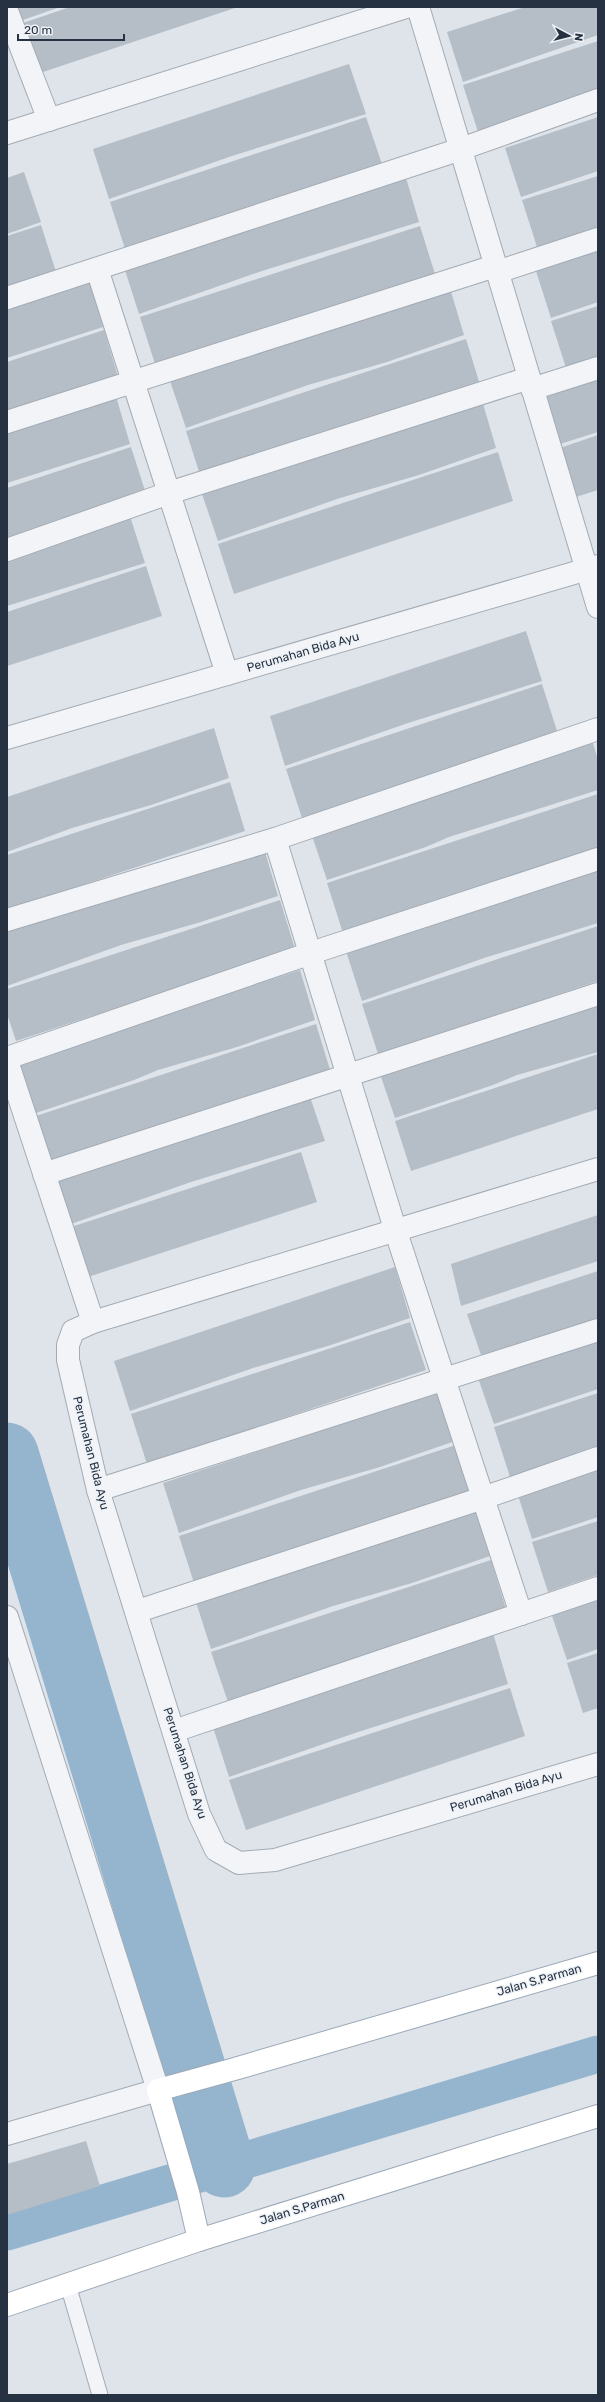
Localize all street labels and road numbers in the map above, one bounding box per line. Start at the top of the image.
street label: Perumahan Bida Ayu [245,629,361,675]
street label: Perumahan Bida Ayu [70,1395,112,1511]
street label: Perumahan Bida Ayu [160,1705,210,1821]
street label: Perumahan Bida Ayu [448,1767,564,1815]
street label: Jalan S.Parman [495,1961,583,1999]
street label: Jalan S.Parman [258,2188,346,2228]

